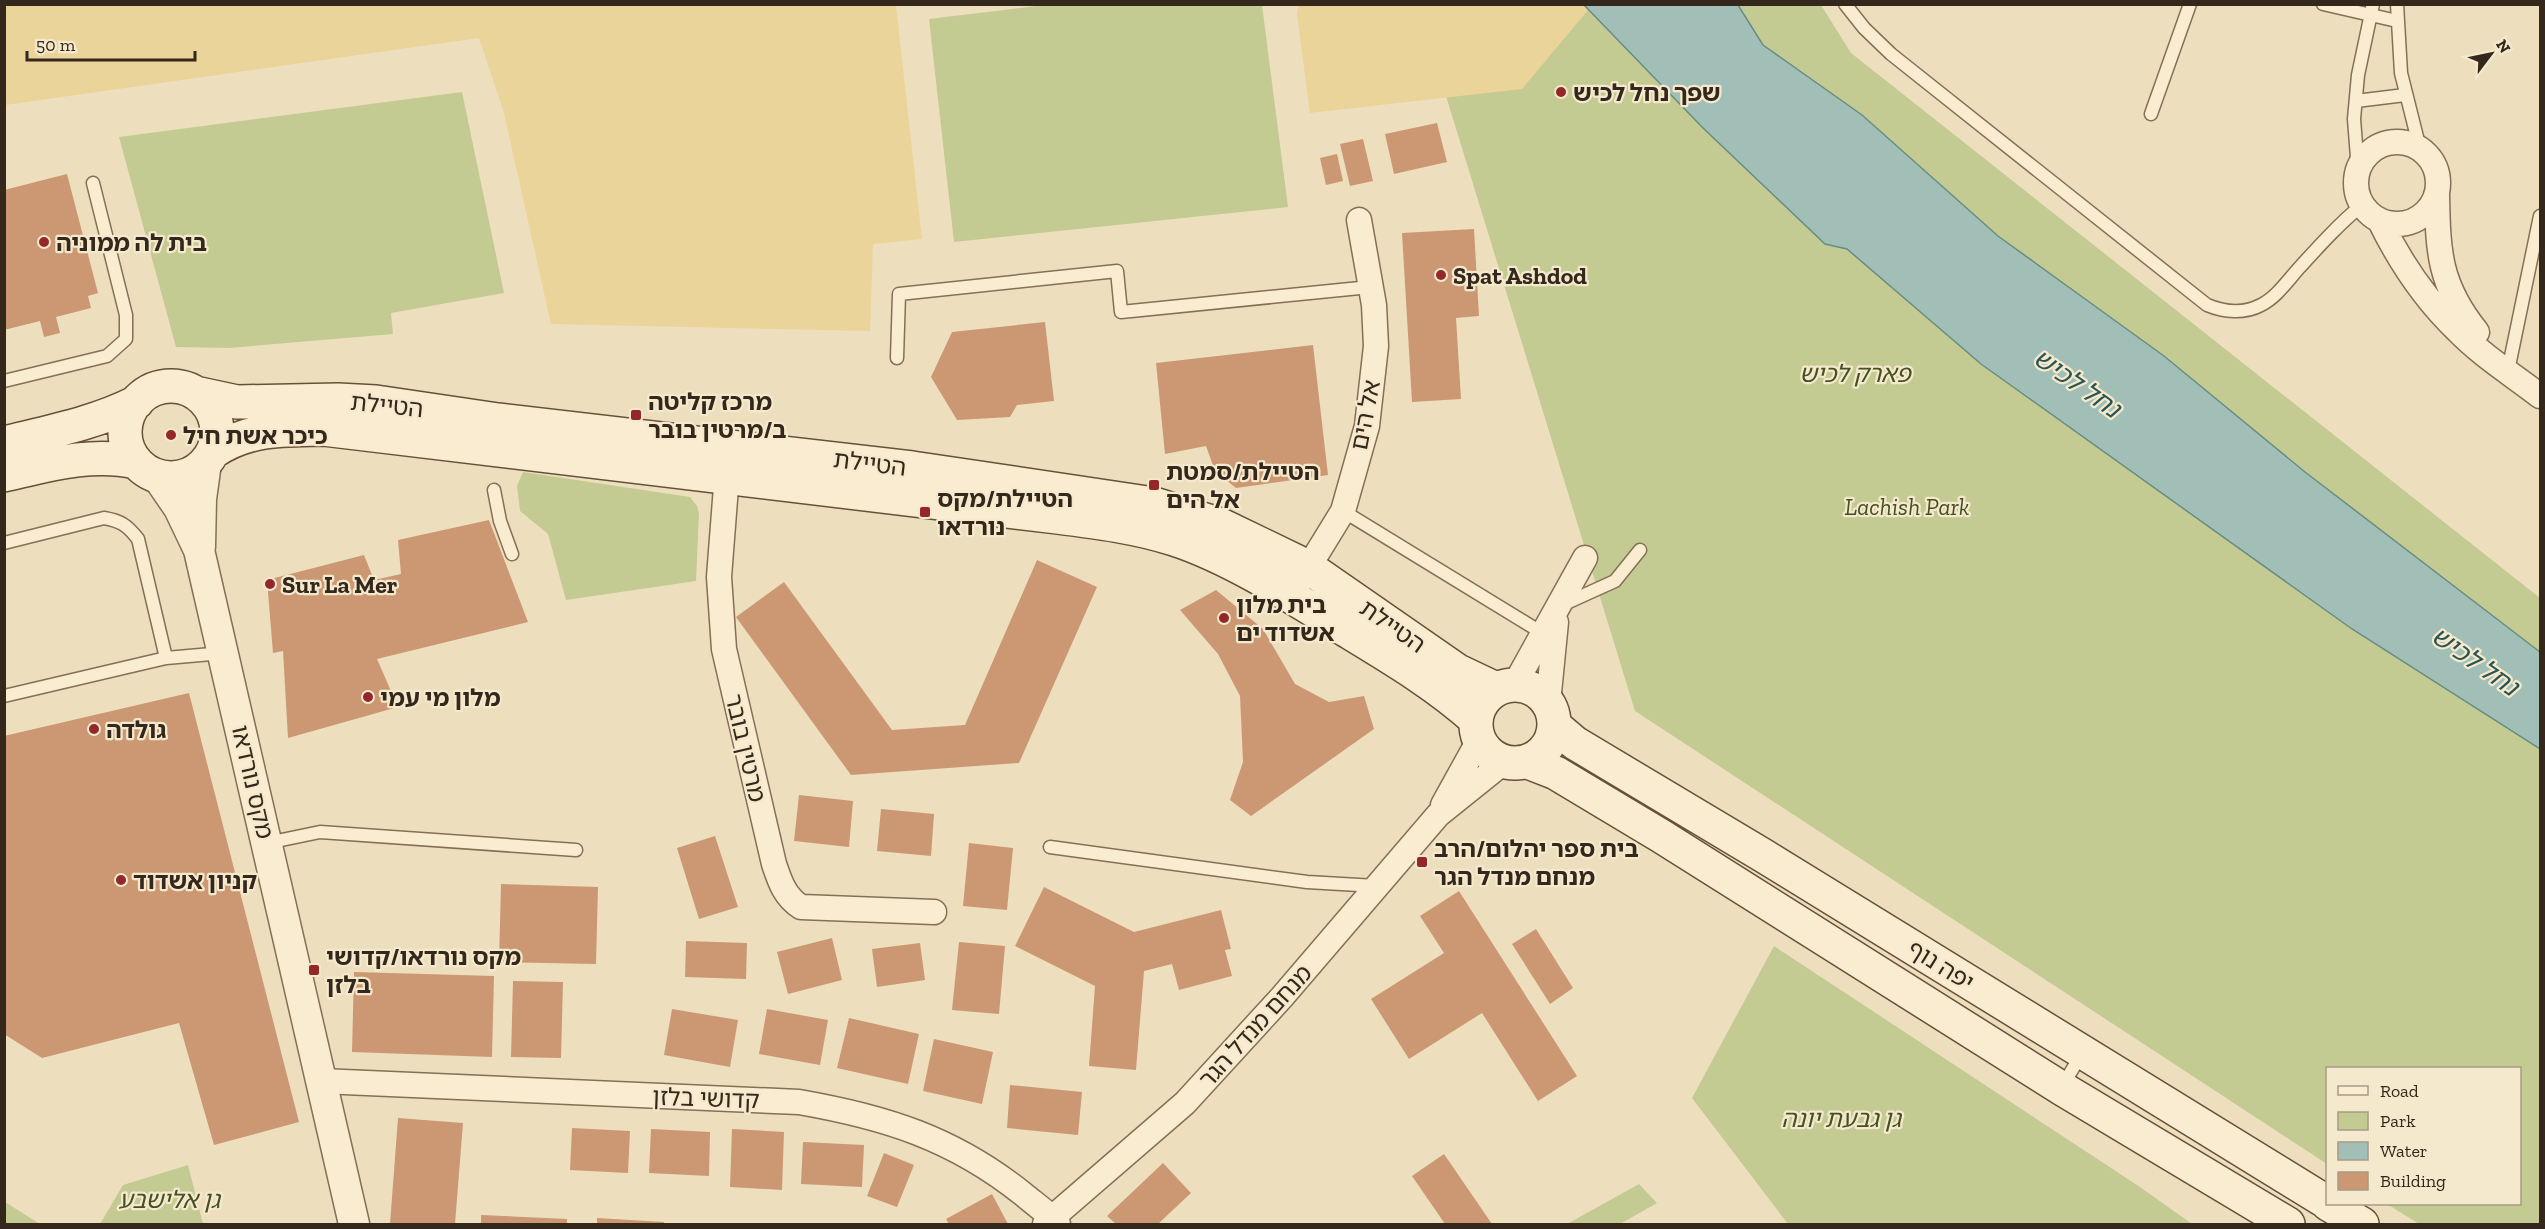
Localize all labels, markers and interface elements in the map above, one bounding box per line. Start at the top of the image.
scale bar [27,24,195,62]
north arrow [2461,24,2521,84]
text: 50 m [36,34,76,56]
text: N [2492,36,2515,57]
place label: שפך נחל לכיש [1573,78,1721,107]
marker: שפך נחל לכיש [1554,85,1568,99]
place label: בית לה ממוניה [56,228,207,257]
marker: בית לה ממוניה [37,235,51,249]
place label: Spat Ashdod [1453,261,1587,290]
marker: Spat Ashdod [1434,268,1448,282]
water label: נחל לכיש [2027,341,2129,426]
park label: פארק לכיש [1799,359,1912,388]
street label: אל הים [1344,377,1386,453]
street label: הטיילת [349,387,425,423]
place label: מרכז קליטה ב/מרטין בובר [648,387,787,444]
marker: מרכז קליטה ב/מרטין בובר [629,408,643,422]
place label: כיכר אשת חיל [183,421,328,450]
marker: כיכר אשת חיל [164,428,178,442]
street label: הטיילת [832,444,908,482]
place label: הטיילת/סמטת אל הים [1166,457,1320,514]
marker: הטיילת/סמטת אל הים [1147,478,1161,492]
place label: הטיילת/מקס נורדאו [937,484,1073,541]
park label: Lachish Park [1845,492,1970,521]
marker: הטיילת/מקס נורדאו [918,505,932,519]
place label: Sur La Mer [282,570,398,599]
marker: Sur La Mer [263,577,277,591]
place label: בית מלון אשדוד ים [1236,590,1335,647]
street label: הטיילת [1355,593,1431,659]
marker: בית מלון אשדוד ים [1217,611,1231,625]
water label: נחל לכיש [2425,619,2527,704]
place label: מלון מי עמי [380,683,501,712]
marker: מלון מי עמי [361,690,375,704]
street label: מרטין בובר [719,691,773,805]
place label: גולדה [106,715,166,744]
marker: גולדה [87,722,101,736]
street label: מקס נורדאו [226,722,280,842]
place label: בית ספר יהלום/הרב מנחם מנדל הגר [1434,834,1639,891]
marker: בית ספר יהלום/הרב מנחם מנדל הגר [1415,855,1429,869]
place label: קניון אשדוד [133,866,258,895]
marker: קניון אשדוד [114,873,128,887]
street label: יפה נוף [1903,933,1979,997]
place label: מקס נורדאו/קדושי בלזן [326,942,521,999]
street label: מנחם מנדל הגר [1192,959,1318,1093]
marker: מקס נורדאו/קדושי בלזן [307,963,321,977]
legend [2326,1067,2521,1205]
text: Road [2380,1080,2419,1102]
street label: קדושי בלזן [652,1082,760,1114]
park label: גן גבעת יונה [1781,1104,1903,1133]
text: Park [2380,1110,2416,1132]
text: Water [2380,1140,2427,1162]
text: Building [2380,1170,2446,1192]
park label: גן אלישבע [118,1185,222,1214]

